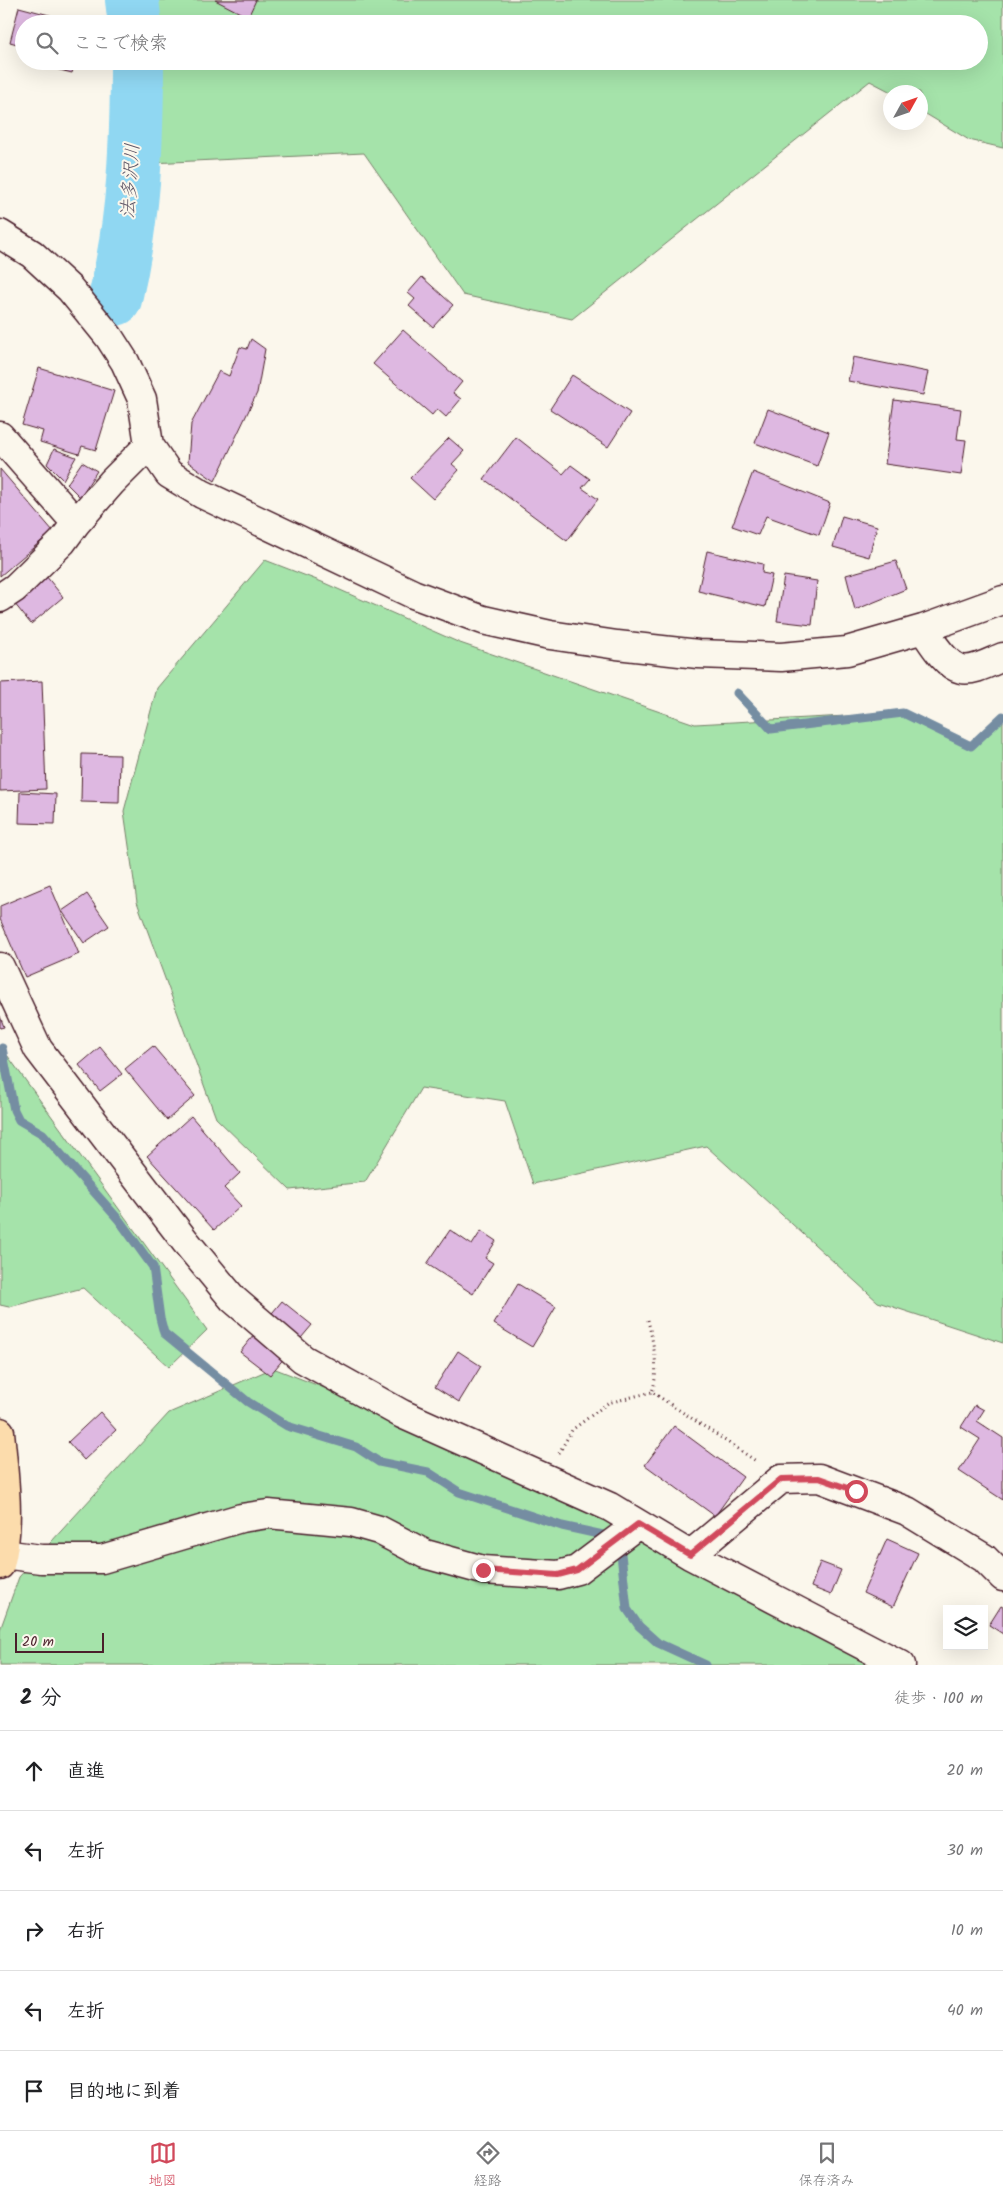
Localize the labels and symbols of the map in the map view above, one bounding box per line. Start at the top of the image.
north arrow [883,85,928,130]
water label: 法多沢川 [113,142,149,220]
route start [845,1480,868,1503]
route end [472,1559,495,1582]
scale bar [15,1630,104,1653]

